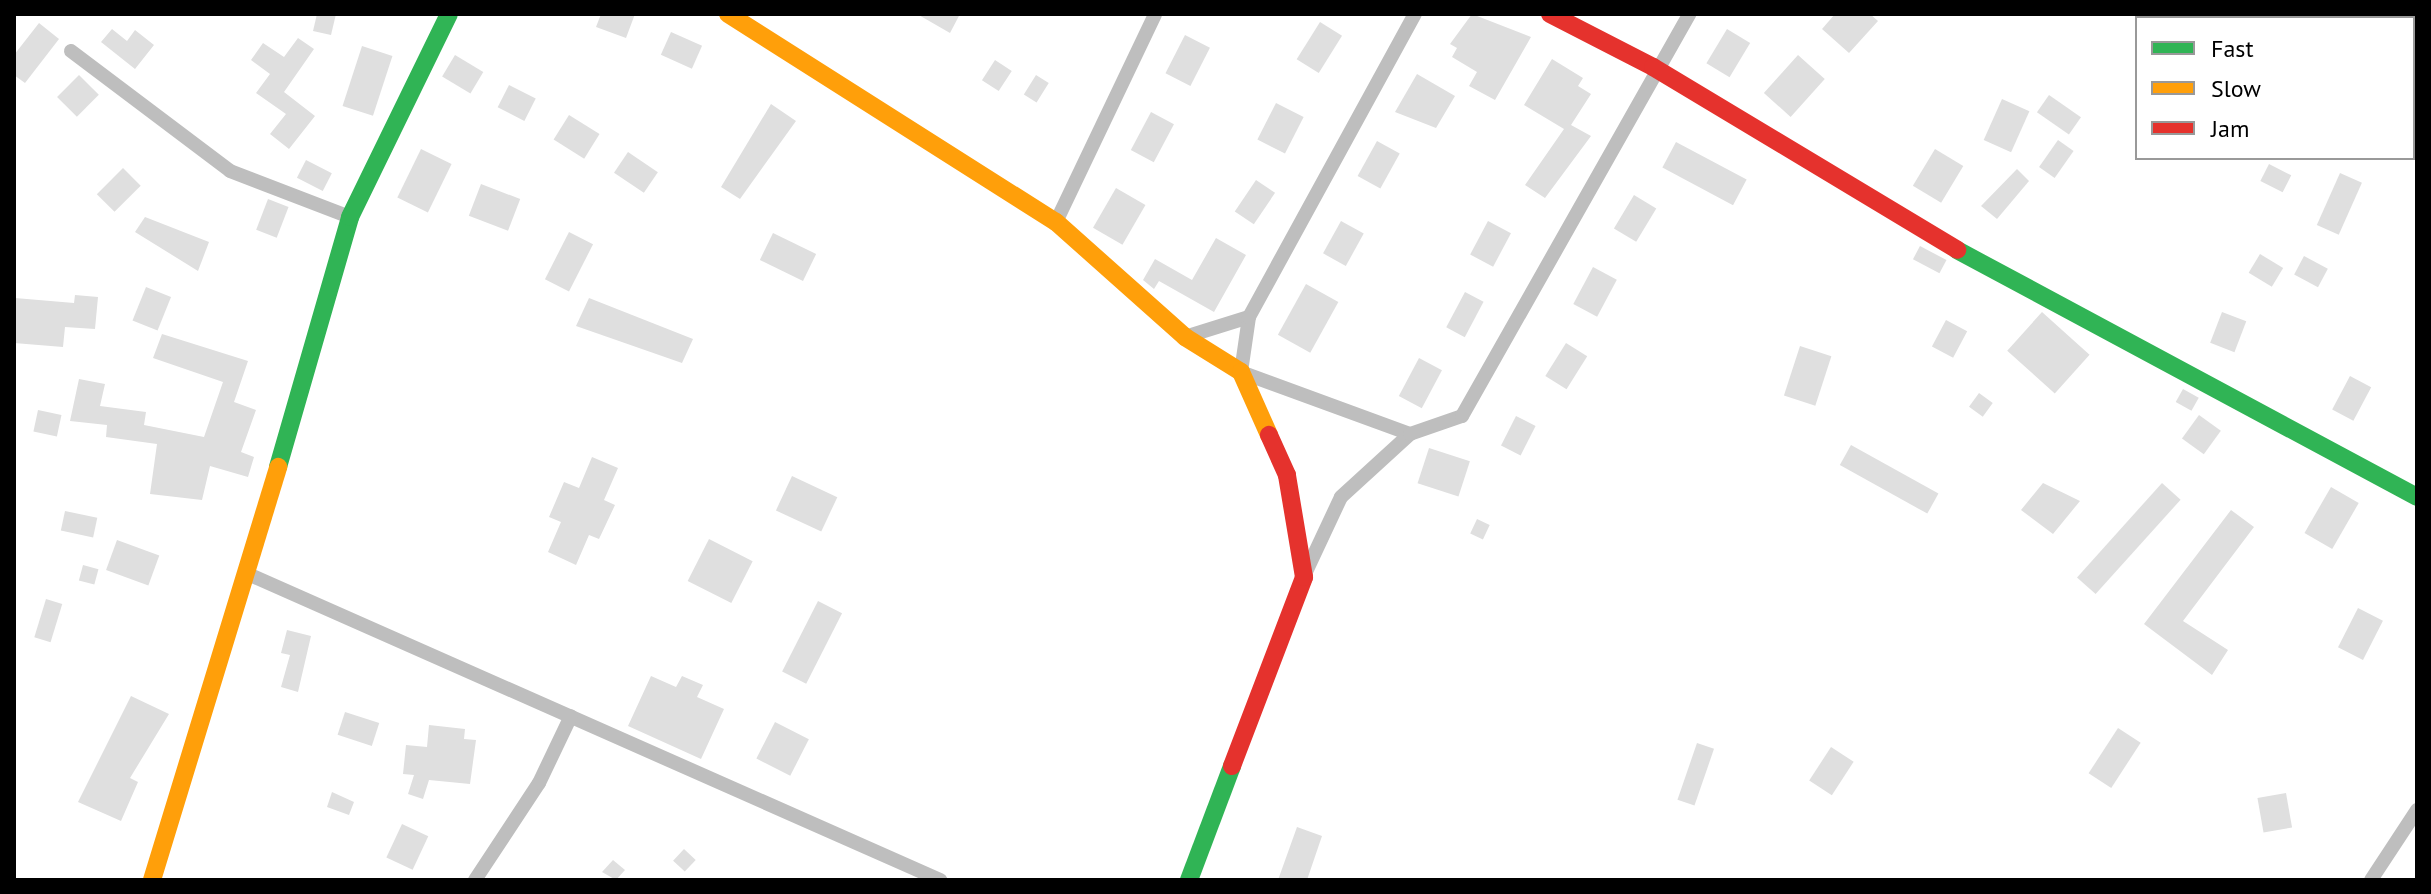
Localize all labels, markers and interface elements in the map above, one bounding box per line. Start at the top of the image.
legend [2135,16,2415,160]
text: Fast [2211,33,2254,64]
text: Slow [2211,73,2261,104]
text: Jam [2211,113,2249,144]

